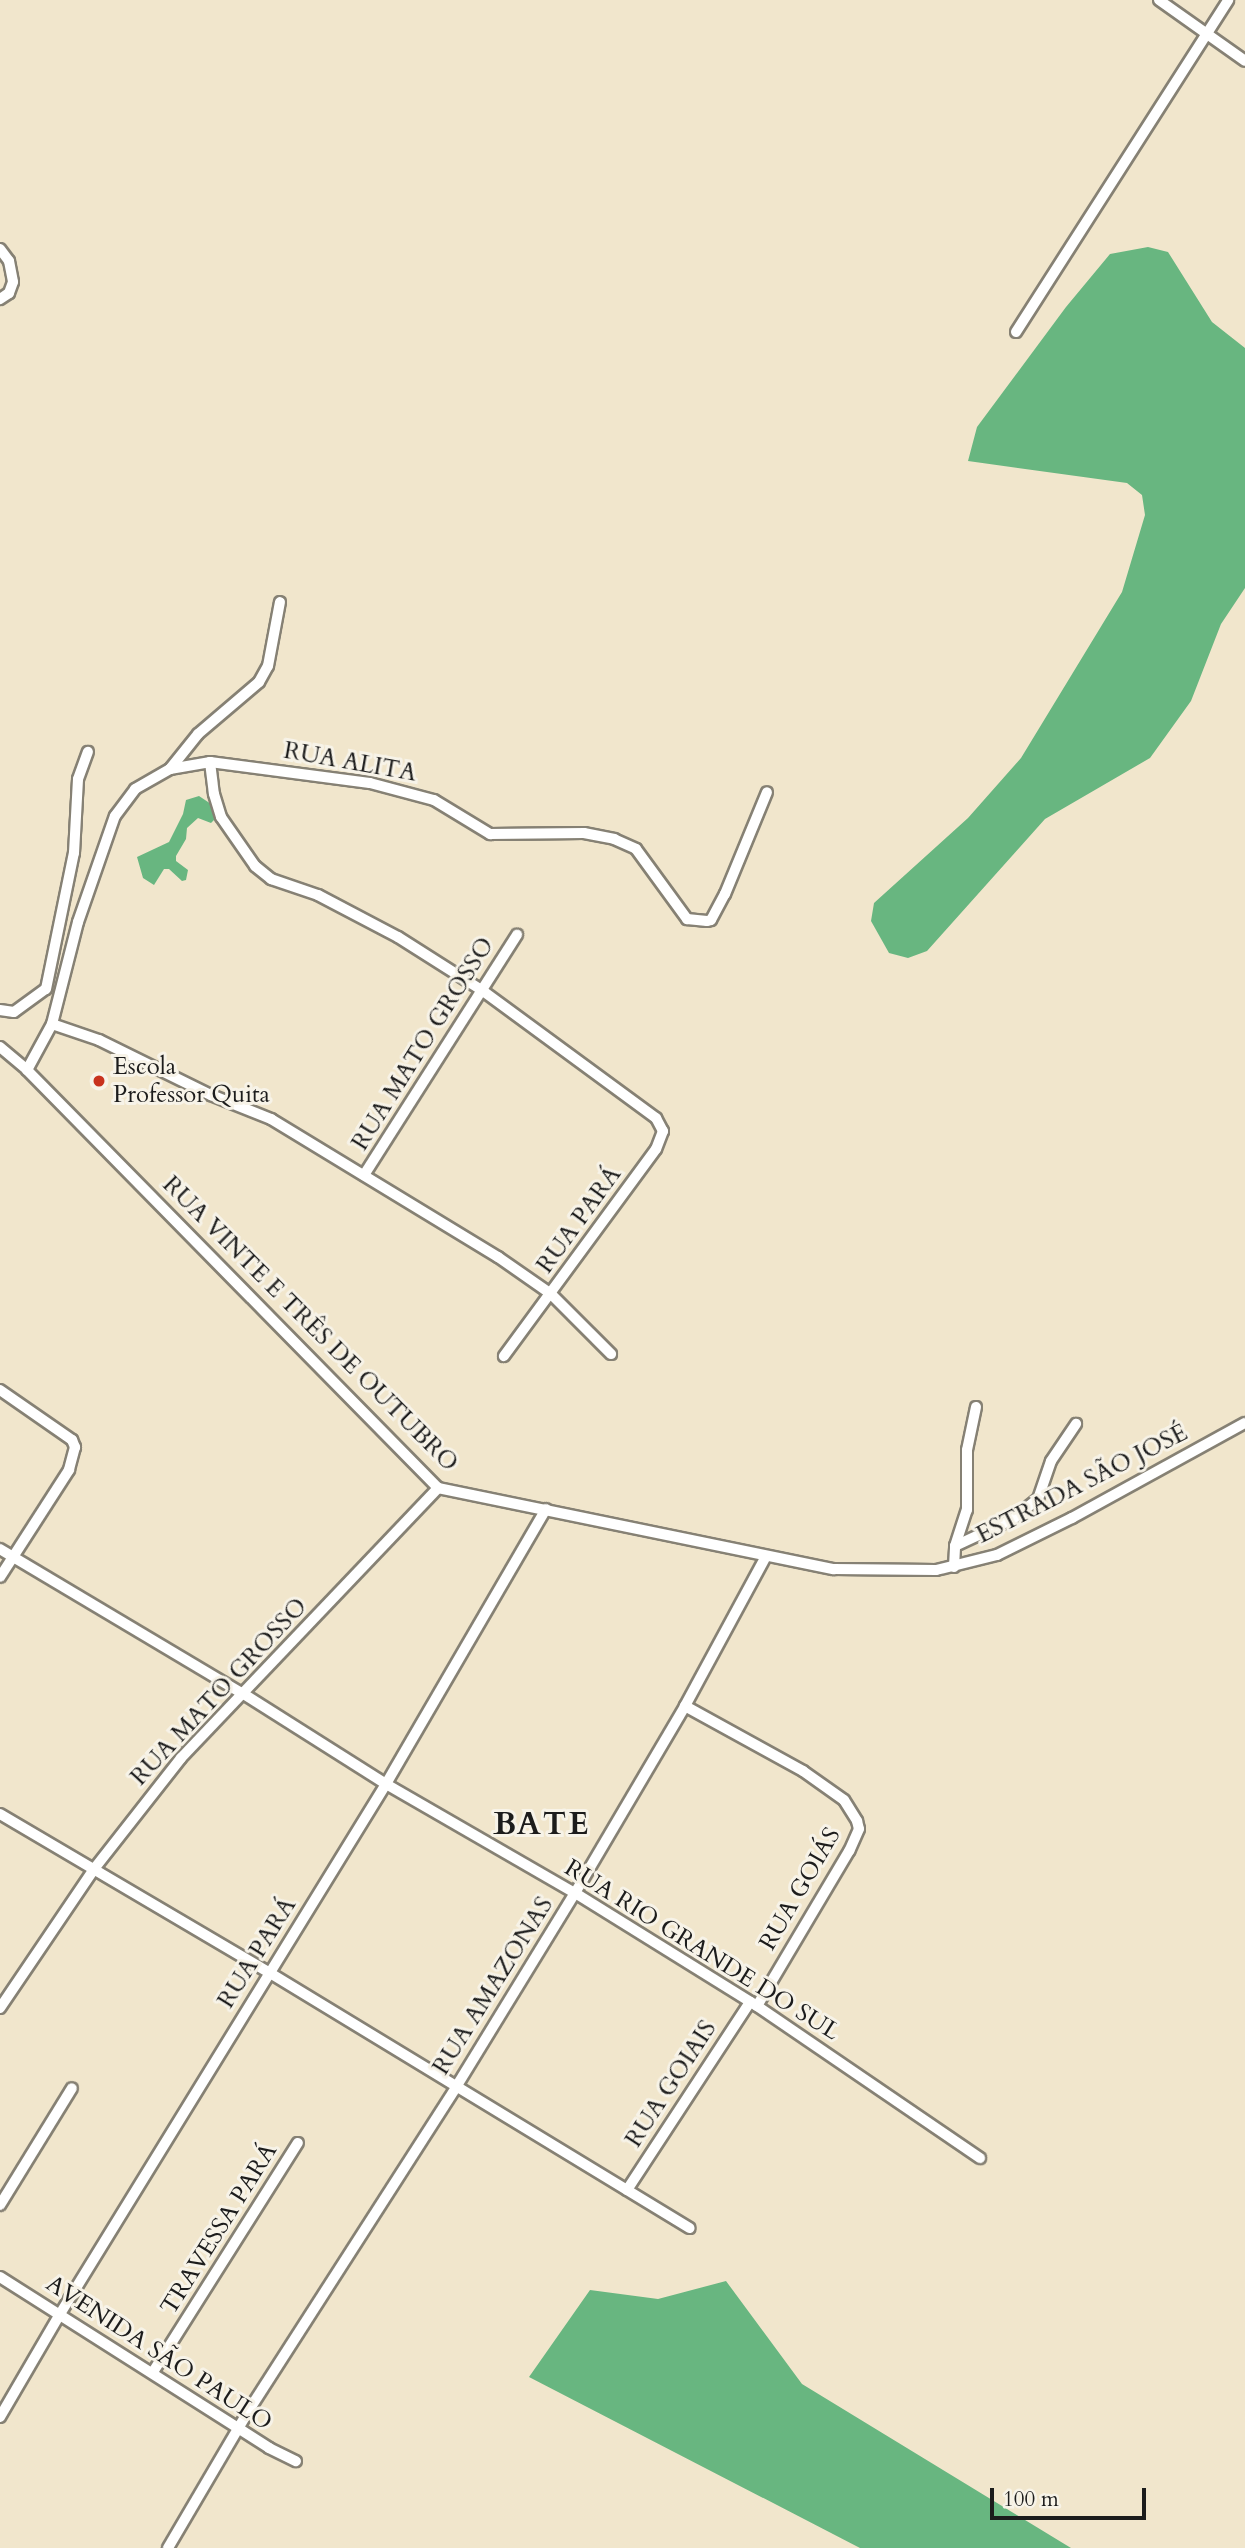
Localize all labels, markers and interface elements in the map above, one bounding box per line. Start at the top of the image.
street label: RUA ALITA [281,736,419,788]
street label: RUA MATO GROSSO [346,932,500,1156]
place label: Escola Professor Quita [113,1053,270,1109]
marker: Escola Professor Quita [91,1073,107,1089]
street label: RUA PARÁ [531,1161,627,1279]
street label: RUA VINTE E TRÊS DE OUTUBRO [156,1170,464,1478]
street label: ESTRADA SÃO JOSÉ [972,1418,1192,1550]
street label: RUA MATO GROSSO [125,1592,313,1792]
district label: BATE [494,1805,590,1843]
street label: RUA GOIÁS [753,1823,847,1955]
street label: RUA RIO GRANDE DO SUL [559,1853,845,2047]
street label: RUA PARÁ [212,1892,302,2014]
street label: RUA AMAZONAS [427,1892,559,2080]
street label: RUA GOIAIS [619,2015,723,2153]
street label: TRAVESSA PARÁ [155,2138,283,2320]
street label: AVENIDA SÃO PAULO [41,2269,277,2437]
scale bar [993,2474,1149,2518]
text: 100 m [1003,2485,1059,2514]

